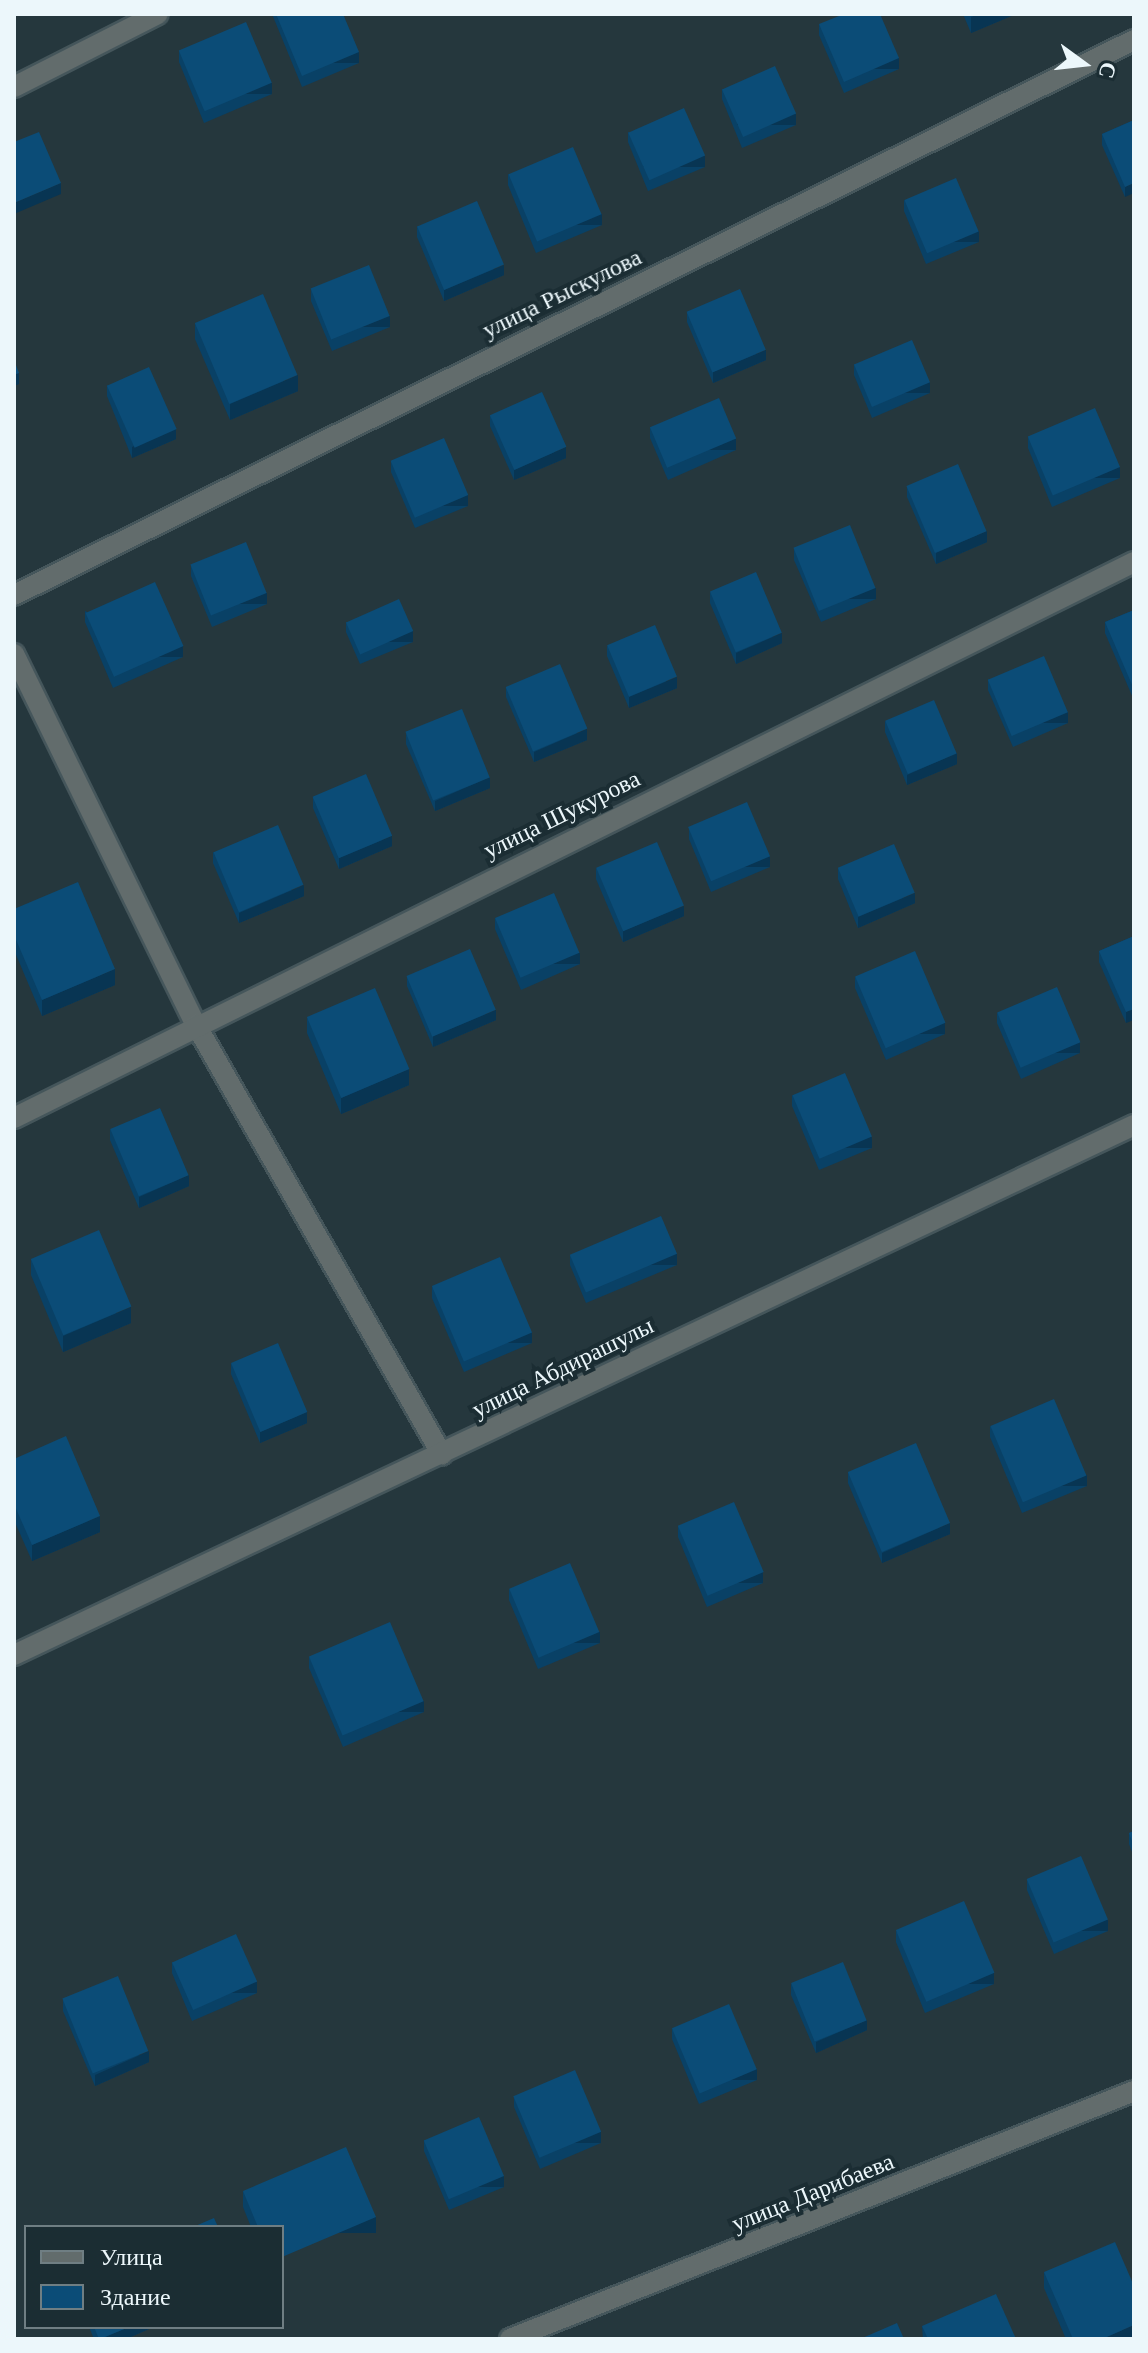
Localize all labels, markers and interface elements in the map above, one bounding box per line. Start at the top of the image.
north arrow [1044,24,1124,104]
text: С [1094,59,1122,81]
street label: улица Рыскулова [478,243,646,345]
street label: улица Шукурова [479,765,645,865]
street label: улица Абдирашулы [468,1312,658,1424]
street label: улица Дарибаева [728,2147,898,2239]
legend [24,2225,284,2329]
text: Улица [100,2244,163,2270]
text: Здание [100,2284,171,2310]

